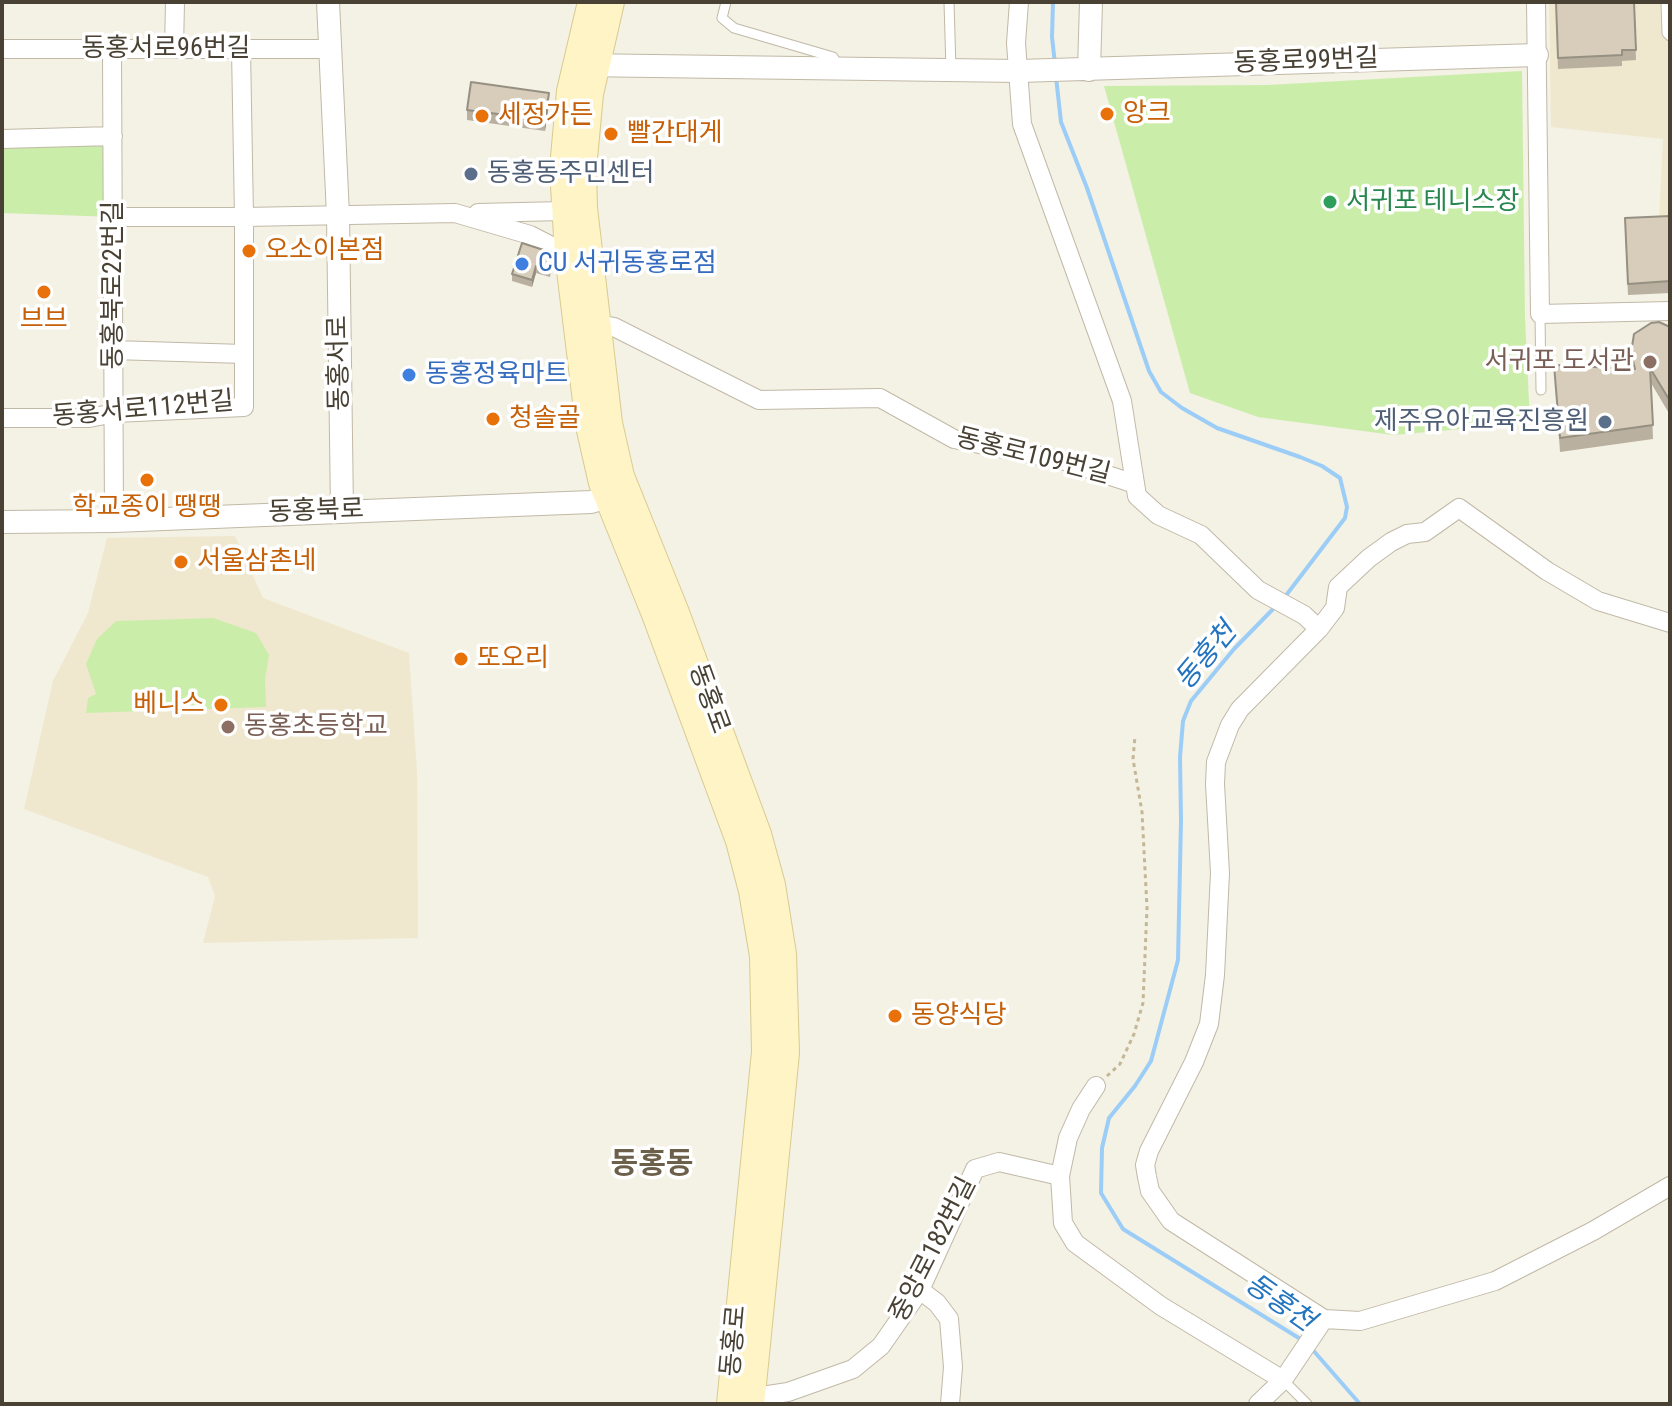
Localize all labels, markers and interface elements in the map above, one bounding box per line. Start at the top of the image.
street label: 동홍서로96번길 [81,33,251,65]
street label: 동홍로99번길 [1233,44,1379,80]
place label: 앙크 [1123,98,1171,130]
place label: 세정가든 [498,100,594,132]
marker: 앙크 [1098,105,1116,123]
marker: 세정가든 [473,107,491,125]
place label: 빨간대게 [627,118,723,150]
marker: 빨간대게 [602,125,620,143]
place label: 동홍동주민센터 [487,158,654,190]
marker: 동홍동주민센터 [462,165,480,183]
place label: 서귀포 테니스장 [1346,186,1519,218]
marker: 서귀포 테니스장 [1321,193,1339,211]
street label: 동홍북로22번길 [98,200,130,370]
place label: 오소이본점 [265,235,385,267]
marker: 오소이본점 [240,242,258,260]
place label: CU 서귀동홍로점 [538,248,717,280]
marker: CU 서귀동홍로점 [513,255,531,273]
marker: 브브 [35,283,53,301]
place label: 브브 [20,304,68,336]
street label: 동홍서로 [324,315,356,411]
place label: 서귀포 도서관 [1485,346,1634,378]
marker: 서귀포 도서관 [1641,353,1659,371]
place label: 동홍정육마트 [425,359,569,391]
marker: 동홍정육마트 [400,366,418,384]
street label: 동홍서로112번길 [51,387,235,433]
place label: 청솔골 [509,403,581,435]
place label: 제주유아교육진흥원 [1374,406,1589,438]
marker: 청솔골 [484,410,502,428]
marker: 제주유아교육진흥원 [1596,413,1614,431]
street label: 동홍로109번길 [953,423,1113,491]
marker: 학교종이 땡땡 [138,471,156,489]
place label: 학교종이 땡땡 [72,492,222,524]
street label: 동홍북로 [268,495,364,529]
place label: 서울삼촌네 [197,546,317,578]
marker: 서울삼촌네 [172,553,190,571]
water label: 동홍천 [1169,617,1245,697]
place label: 또오리 [477,643,549,675]
marker: 또오리 [452,650,470,668]
street label: 동홍로 [681,660,735,738]
place label: 베니스 [133,689,205,721]
marker: 베니스 [212,696,230,714]
place label: 동홍초등학교 [244,711,388,743]
marker: 동홍초등학교 [219,718,237,736]
place label: 동양식당 [911,1000,1007,1032]
marker: 동양식당 [886,1007,904,1025]
district label: 동홍동 [611,1147,693,1183]
street label: 중앙로182번길 [884,1172,984,1328]
water label: 동홍천 [1238,1268,1320,1340]
street label: 동홍로 [716,1304,754,1378]

